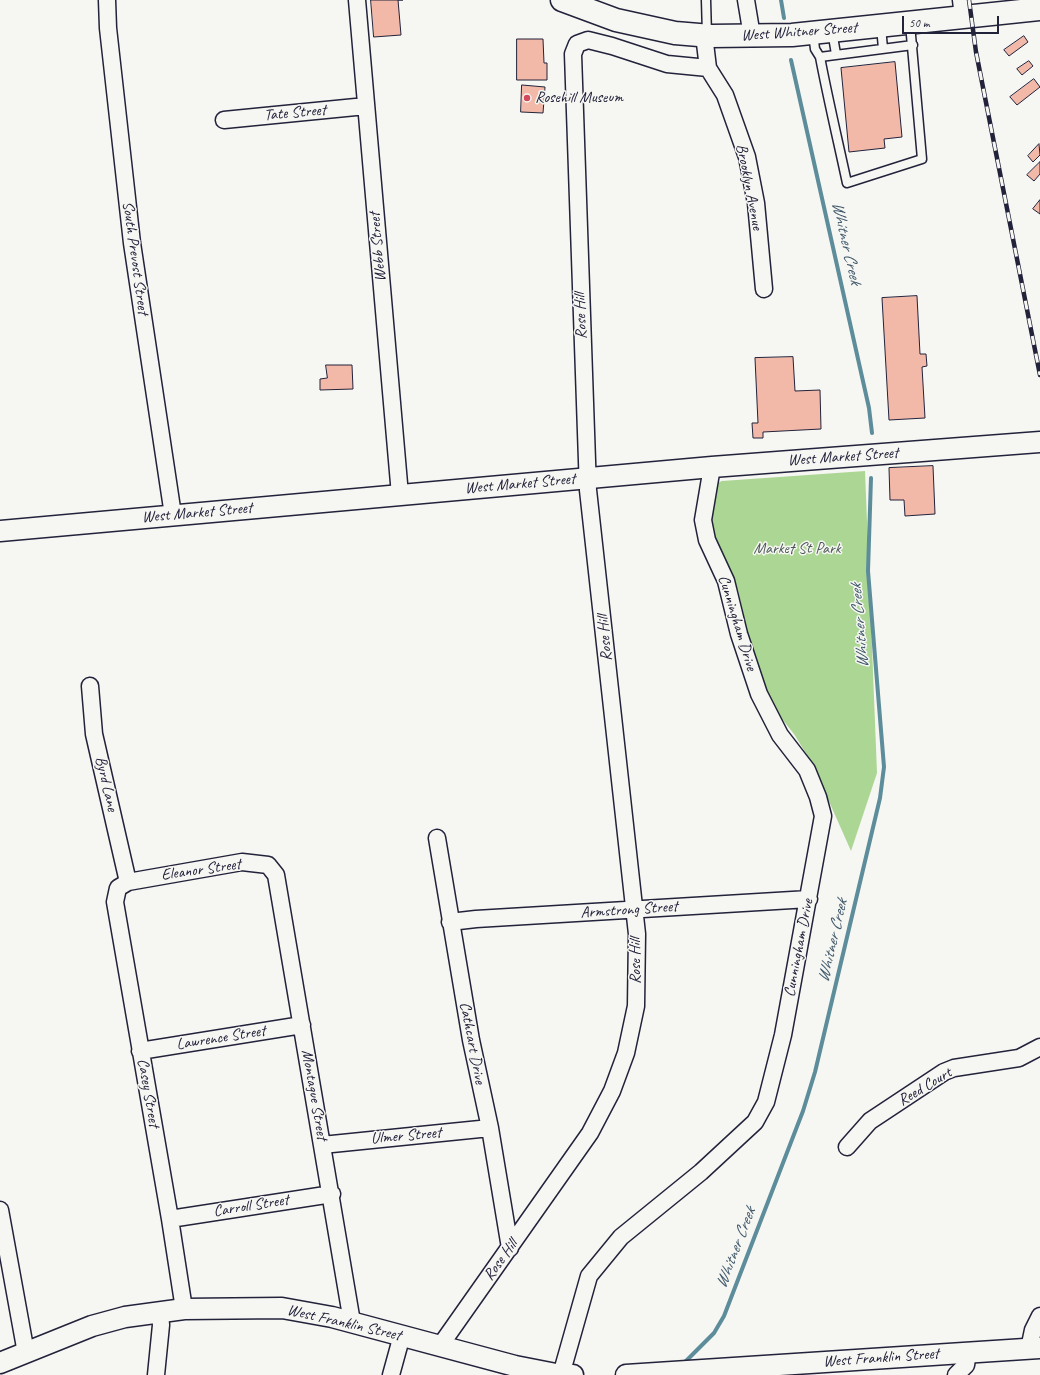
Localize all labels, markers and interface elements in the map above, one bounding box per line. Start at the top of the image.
scale bar [904,8,1001,34]
text: 50 m [909,15,929,31]
street label: West Whitner Street [740,18,858,46]
place label: Rosehill Museum [535,88,623,108]
marker: Rosehill Museum [522,93,532,103]
street label: Tate Street [263,101,327,125]
street label: Brooklyn Avenue [731,142,767,232]
street label: South Prevost Street [118,200,152,316]
water label: Whitner Creek [827,200,865,286]
street label: Webb Street [365,212,391,282]
street label: Rose Hill [571,293,591,339]
street label: West Market Street [787,444,899,470]
street label: West Market Street [464,470,576,498]
street label: West Market Street [141,499,253,527]
park label: Market St Park [753,539,841,559]
street label: Cunningham Drive [713,573,761,673]
water label: Whitner Creek [846,583,874,669]
street label: Rose Hill [593,614,617,662]
street label: Byrd Lane [90,755,122,813]
street label: Eleanor Street [160,855,242,885]
street label: Armstrong Street [580,897,678,923]
street label: Cunningham Drive [780,898,818,998]
water label: Whitner Creek [814,898,852,984]
street label: Rose Hill [626,938,646,984]
street label: Cathcart Drive [455,1000,489,1086]
street label: Lawrence Street [175,1022,267,1054]
street label: Montague Street [297,1048,331,1142]
street label: Casey Street [133,1057,163,1129]
street label: Reed Court [895,1064,955,1110]
street label: Ulmer Street [370,1123,442,1149]
street label: Carroll Street [212,1191,290,1221]
water label: Whitner Creek [711,1205,761,1291]
street label: Rose Hill [480,1236,522,1284]
street label: West Franklin Street [285,1301,403,1345]
street label: West Franklin Street [823,1344,939,1372]

